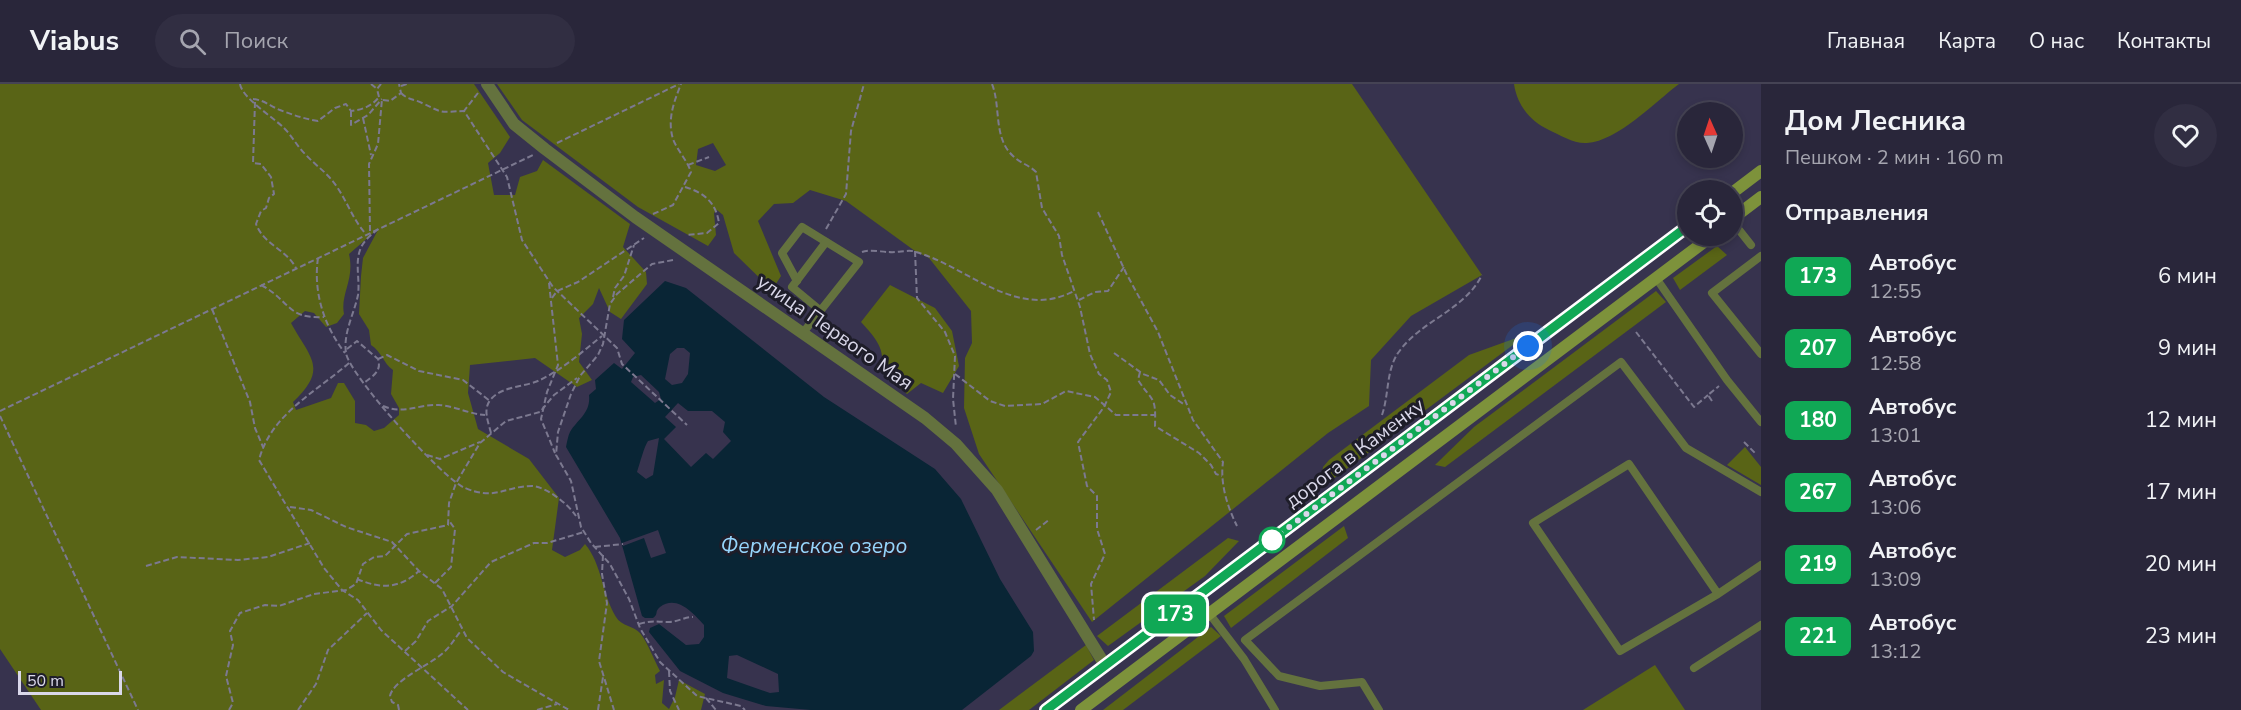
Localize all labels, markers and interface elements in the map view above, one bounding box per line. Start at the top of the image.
search box [155,14,575,68]
text: Viabus [30,22,119,60]
icon: search [176,25,209,58]
text: Поиск [224,26,288,56]
text: Главная [1827,27,1905,55]
text: Карта [1938,27,1996,55]
text: О нас [2029,27,2084,55]
text: Контакты [2117,27,2211,55]
north arrow [1677,102,1743,168]
map controls [1677,102,1743,246]
text: Дом Лесника [1785,102,1966,140]
button: heart [2154,104,2217,167]
text: Пешком · 2 мин · 160 m [1785,144,2004,171]
button: locate [1677,180,1743,246]
text: Отправления [1785,198,1929,228]
text: Автобус [1869,248,1957,278]
text: 6 мин [2158,261,2217,291]
text: 173 [1799,262,1837,290]
street label: улица Первого Мая [752,268,918,396]
text: 12:55 [1869,278,1922,305]
text: Автобус [1869,320,1957,350]
your location [1513,331,1543,361]
text: 9 мин [2158,333,2217,363]
text: 207 [1799,334,1837,362]
text: 12:58 [1869,350,1922,377]
street label: дорога в Каменку [1280,392,1430,514]
text: Автобус [1869,392,1957,422]
text: 12 мин [2145,405,2217,435]
text: 180 [1799,406,1837,434]
text: 13:01 [1869,422,1922,449]
text: Автобус [1869,464,1957,494]
text: 17 мин [2145,477,2217,507]
text: 267 [1799,478,1837,506]
text: 13:06 [1869,494,1922,521]
unlabelled marker [1259,527,1285,553]
water label: Ферменское озеро [721,532,907,560]
text: Автобус [1869,536,1957,566]
text: 20 мин [2145,549,2217,579]
text: 219 [1799,550,1837,578]
text: 13:09 [1869,566,1922,593]
line badge: 173 [1140,594,1210,634]
text: 173 [1156,600,1194,628]
text: Автобус [1869,608,1957,638]
text: 23 мин [2145,621,2217,651]
text: 221 [1799,622,1837,650]
text: 13:12 [1869,638,1922,665]
scale bar [18,668,122,696]
text: 50 m [27,670,64,692]

